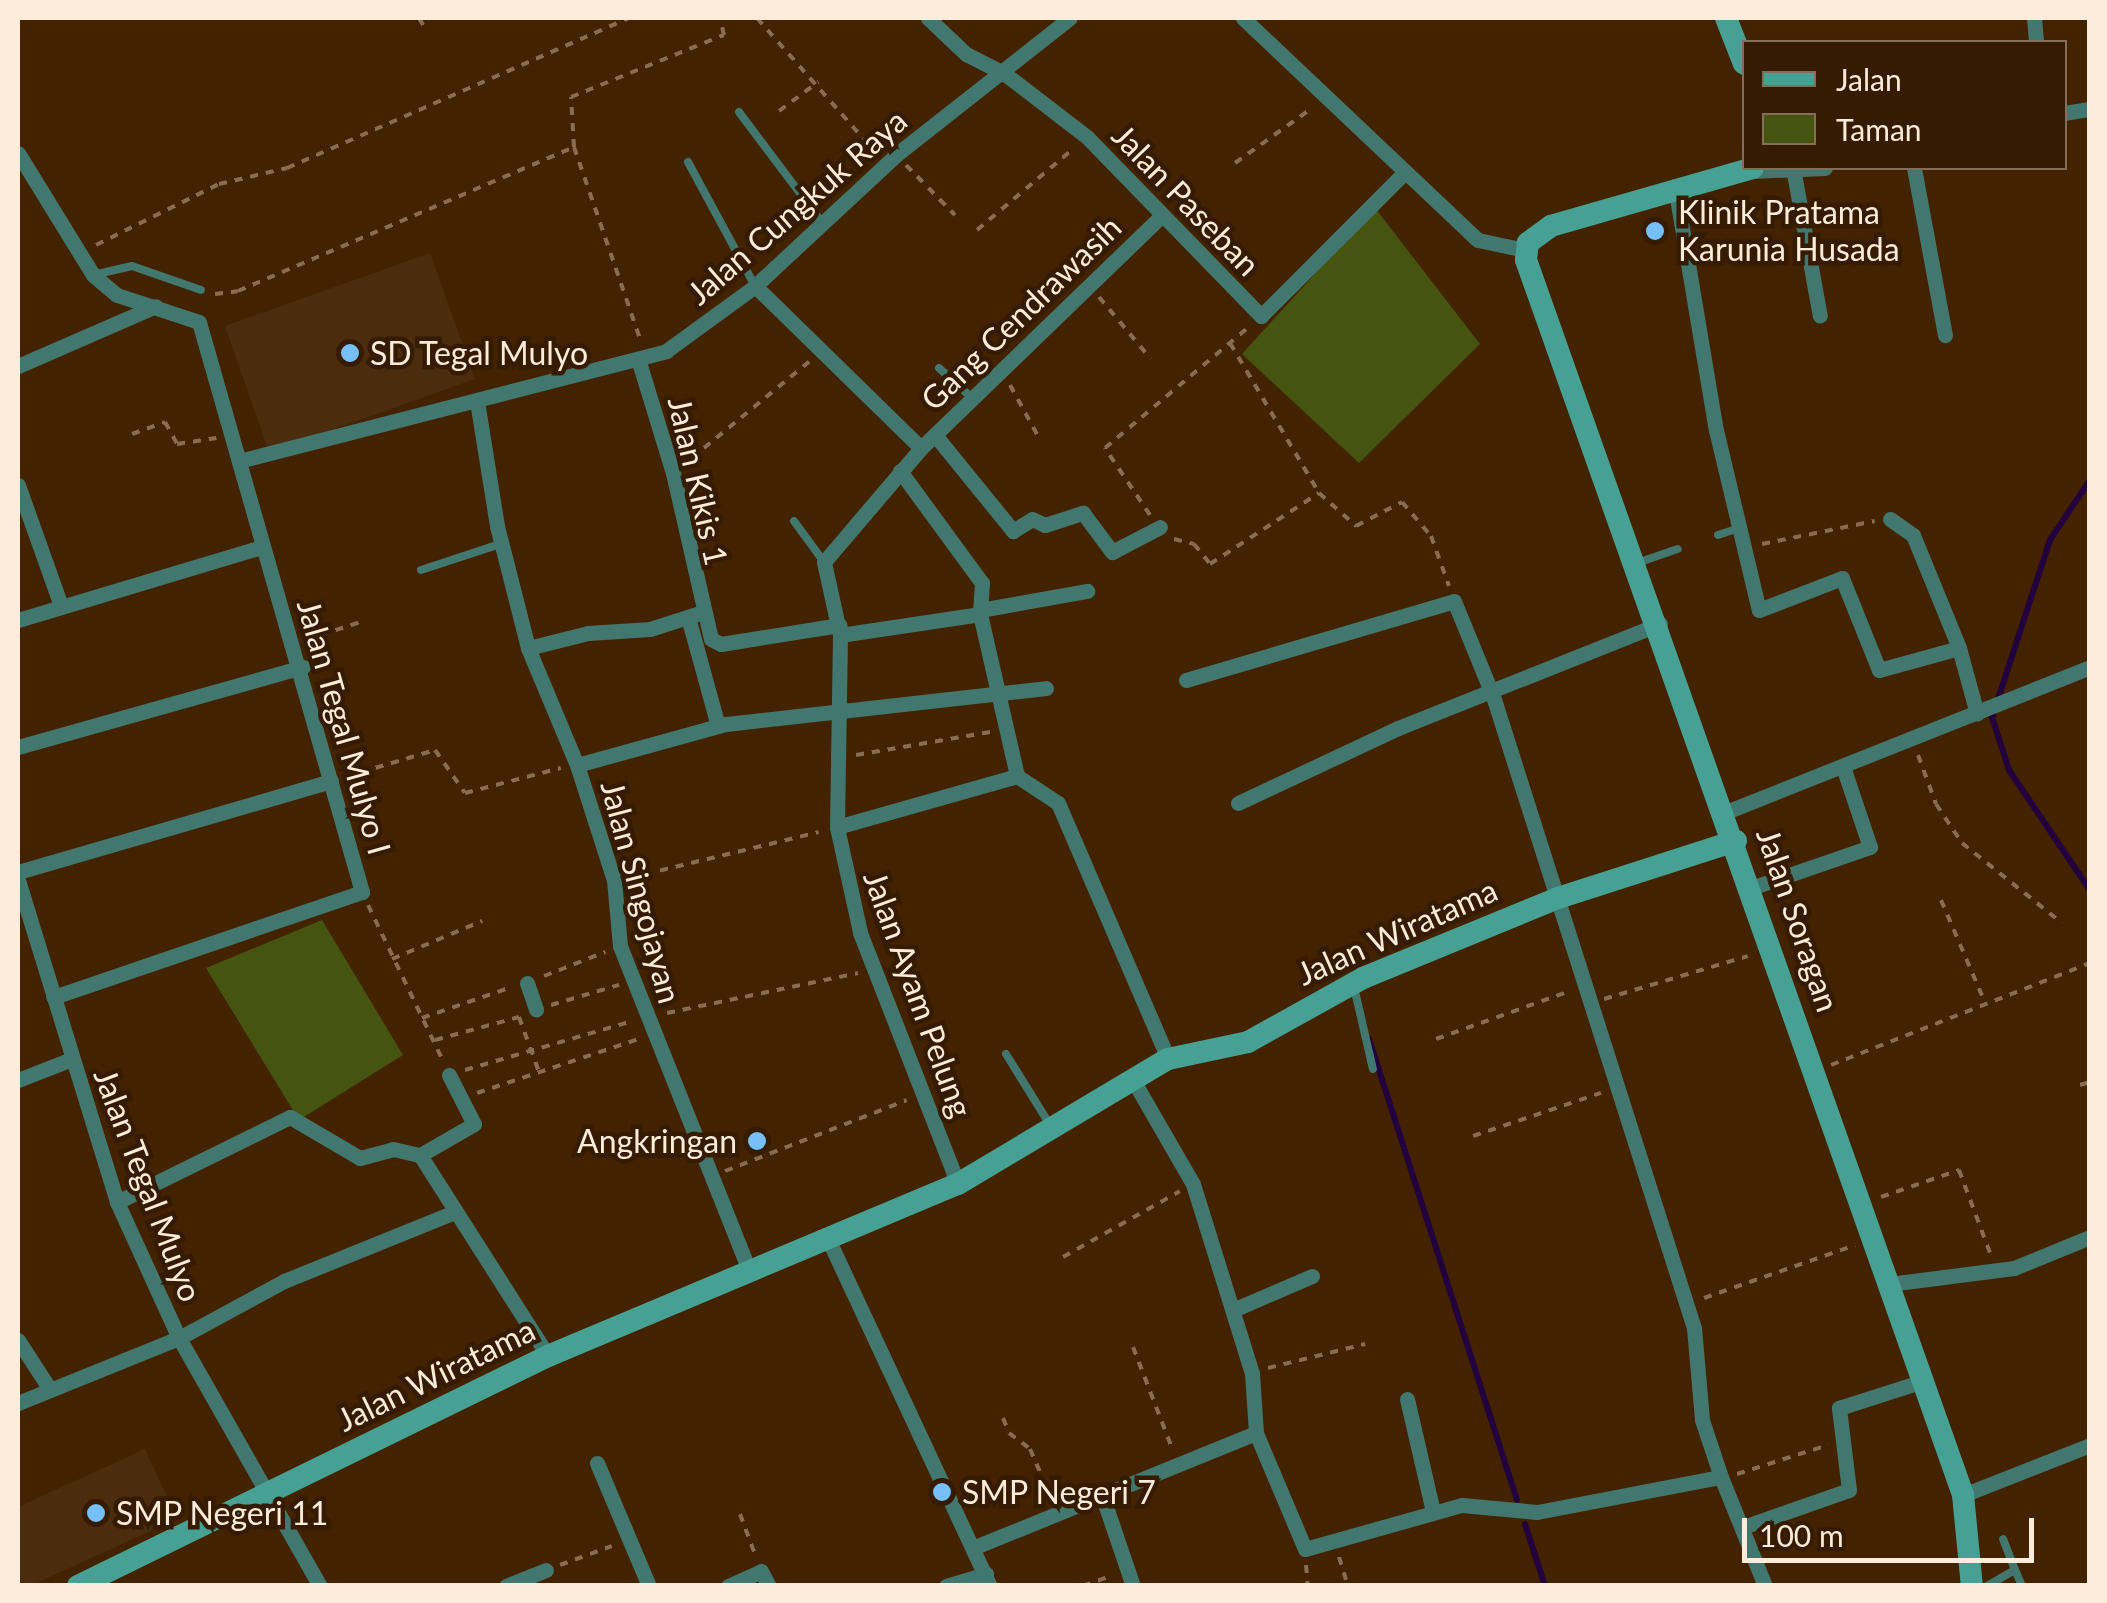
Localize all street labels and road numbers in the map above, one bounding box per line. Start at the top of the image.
street label: Jalan Cungkuk Raya [680,101,914,313]
street label: Jalan Paseban [1104,116,1268,284]
street label: Gang Cendrawasih [913,208,1129,418]
street label: Jalan Kikis 1 [660,393,736,569]
street label: Jalan Tegal Mulyo I [289,595,399,859]
street label: Jalan Singojayan [593,777,689,1007]
street label: Jalan Soragan [1749,823,1847,1017]
street label: Jalan Ayam Pelung [855,865,981,1123]
street label: Jalan Wiratama [1291,871,1503,993]
street label: Jalan Tegal Mulyo [86,1063,210,1307]
street label: Jalan Wiratama [331,1310,541,1440]

